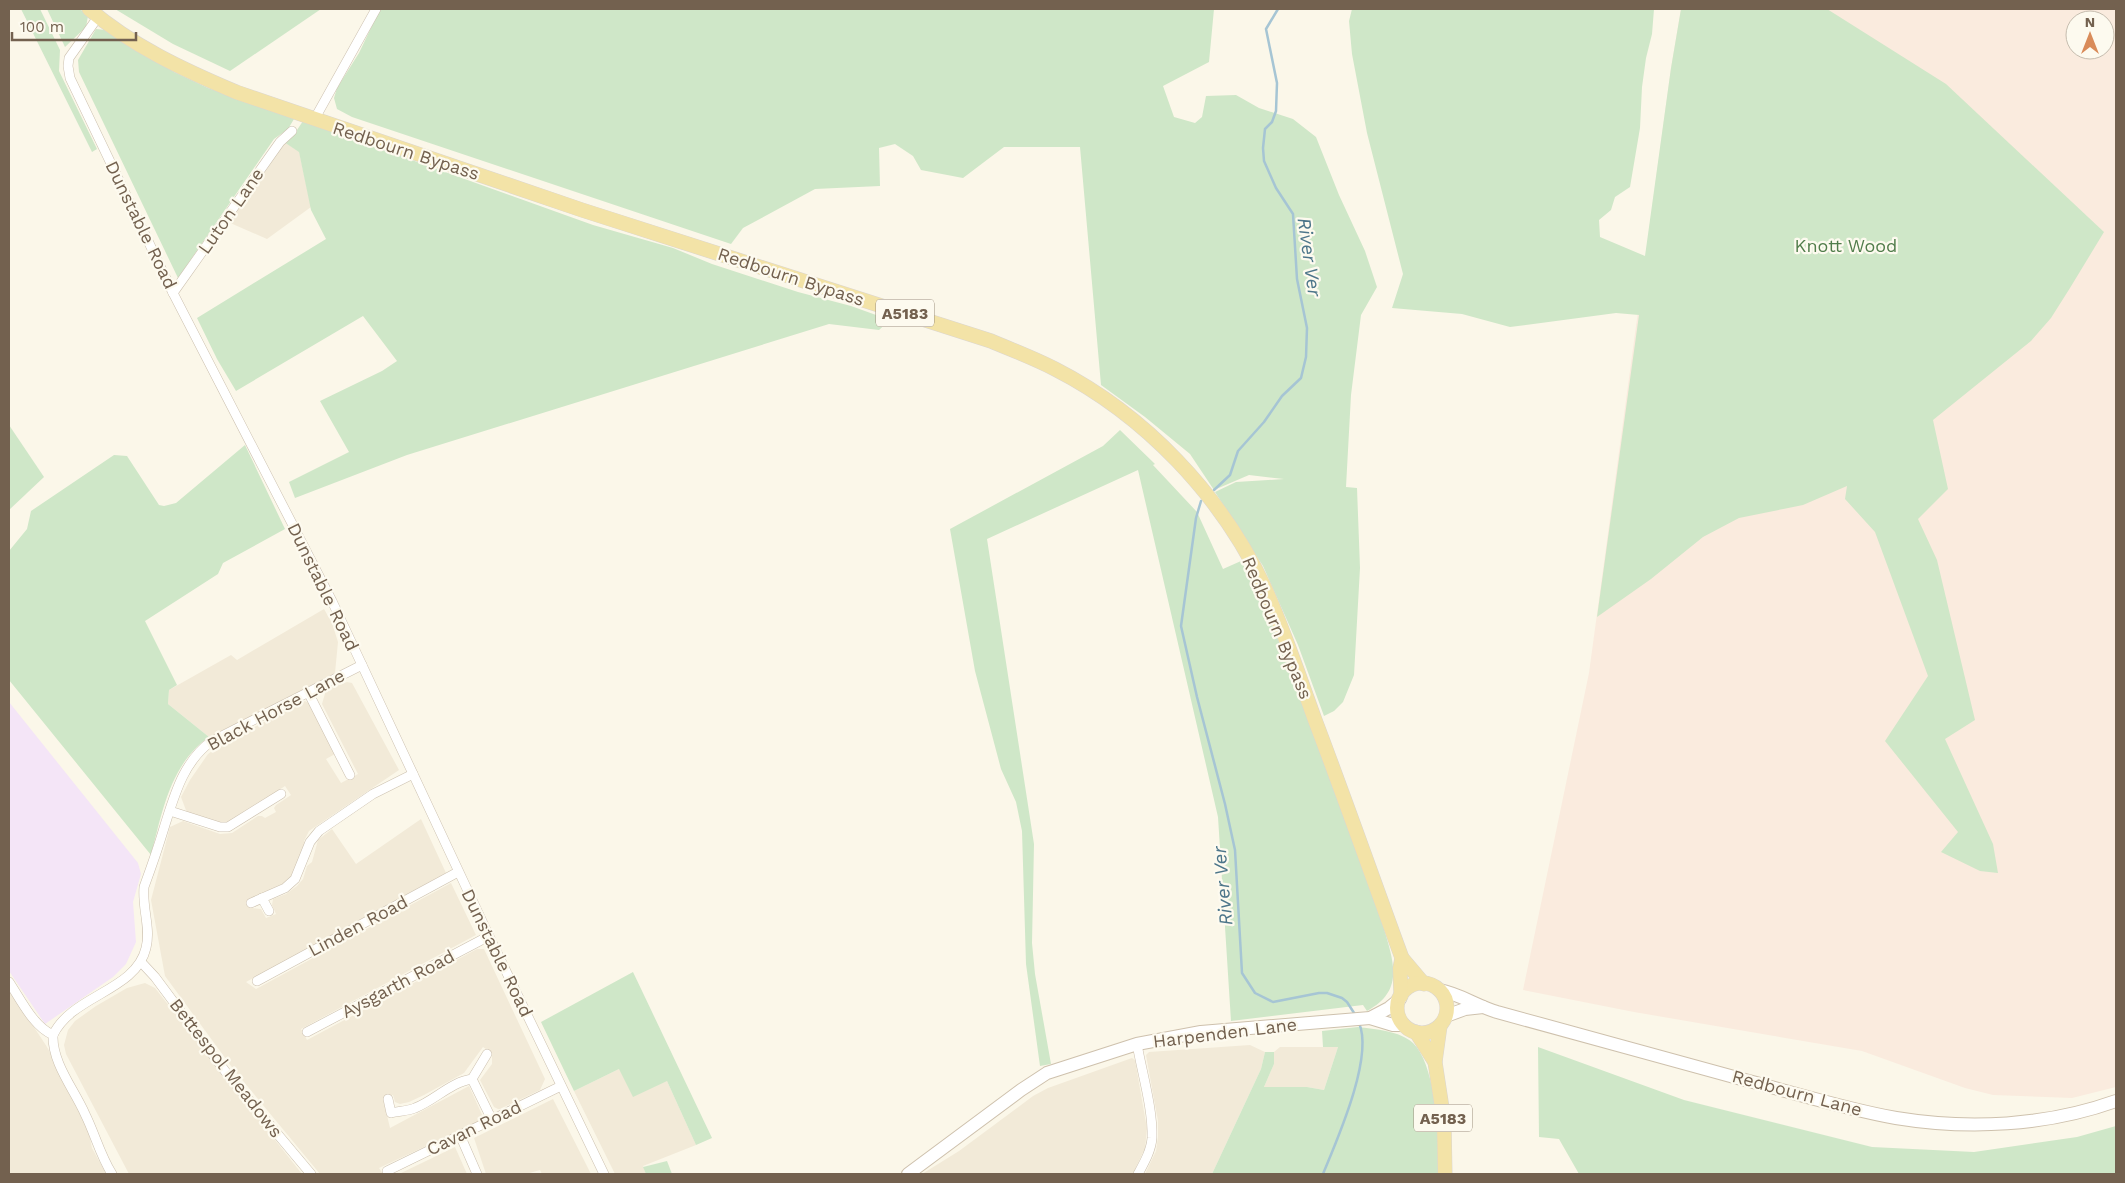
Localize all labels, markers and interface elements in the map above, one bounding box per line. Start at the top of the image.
scale bar [12,10,136,42]
north arrow [2065,10,2115,60]
text: N [2085,14,2095,30]
text: 100 m [20,18,64,36]
street label: Redbourn Bypass [330,117,482,184]
street label: Dunstable Road [101,157,182,292]
street label: Luton Lane [193,164,268,258]
water label: River Ver [1293,216,1327,299]
park label: Knott Wood [1795,235,1897,256]
street label: Redbourn Bypass [715,243,867,310]
road number: A5183 [876,300,934,326]
street label: Dunstable Road [283,519,364,654]
street label: Redbourn Bypass [1238,553,1317,702]
street label: Black Horse Lane [203,664,348,755]
water label: River Ver [1208,845,1237,927]
street label: Dunstable Road [457,885,538,1020]
street label: Linden Road [304,891,411,961]
street label: Aysgarth Road [338,945,458,1022]
street label: Bettespol Meadows [166,994,287,1141]
street label: Harpenden Lane [1152,1013,1298,1052]
street label: Redbourn Lane [1730,1065,1864,1120]
street label: Cavan Road [423,1096,525,1160]
road number: A5183 [1414,1104,1472,1132]

